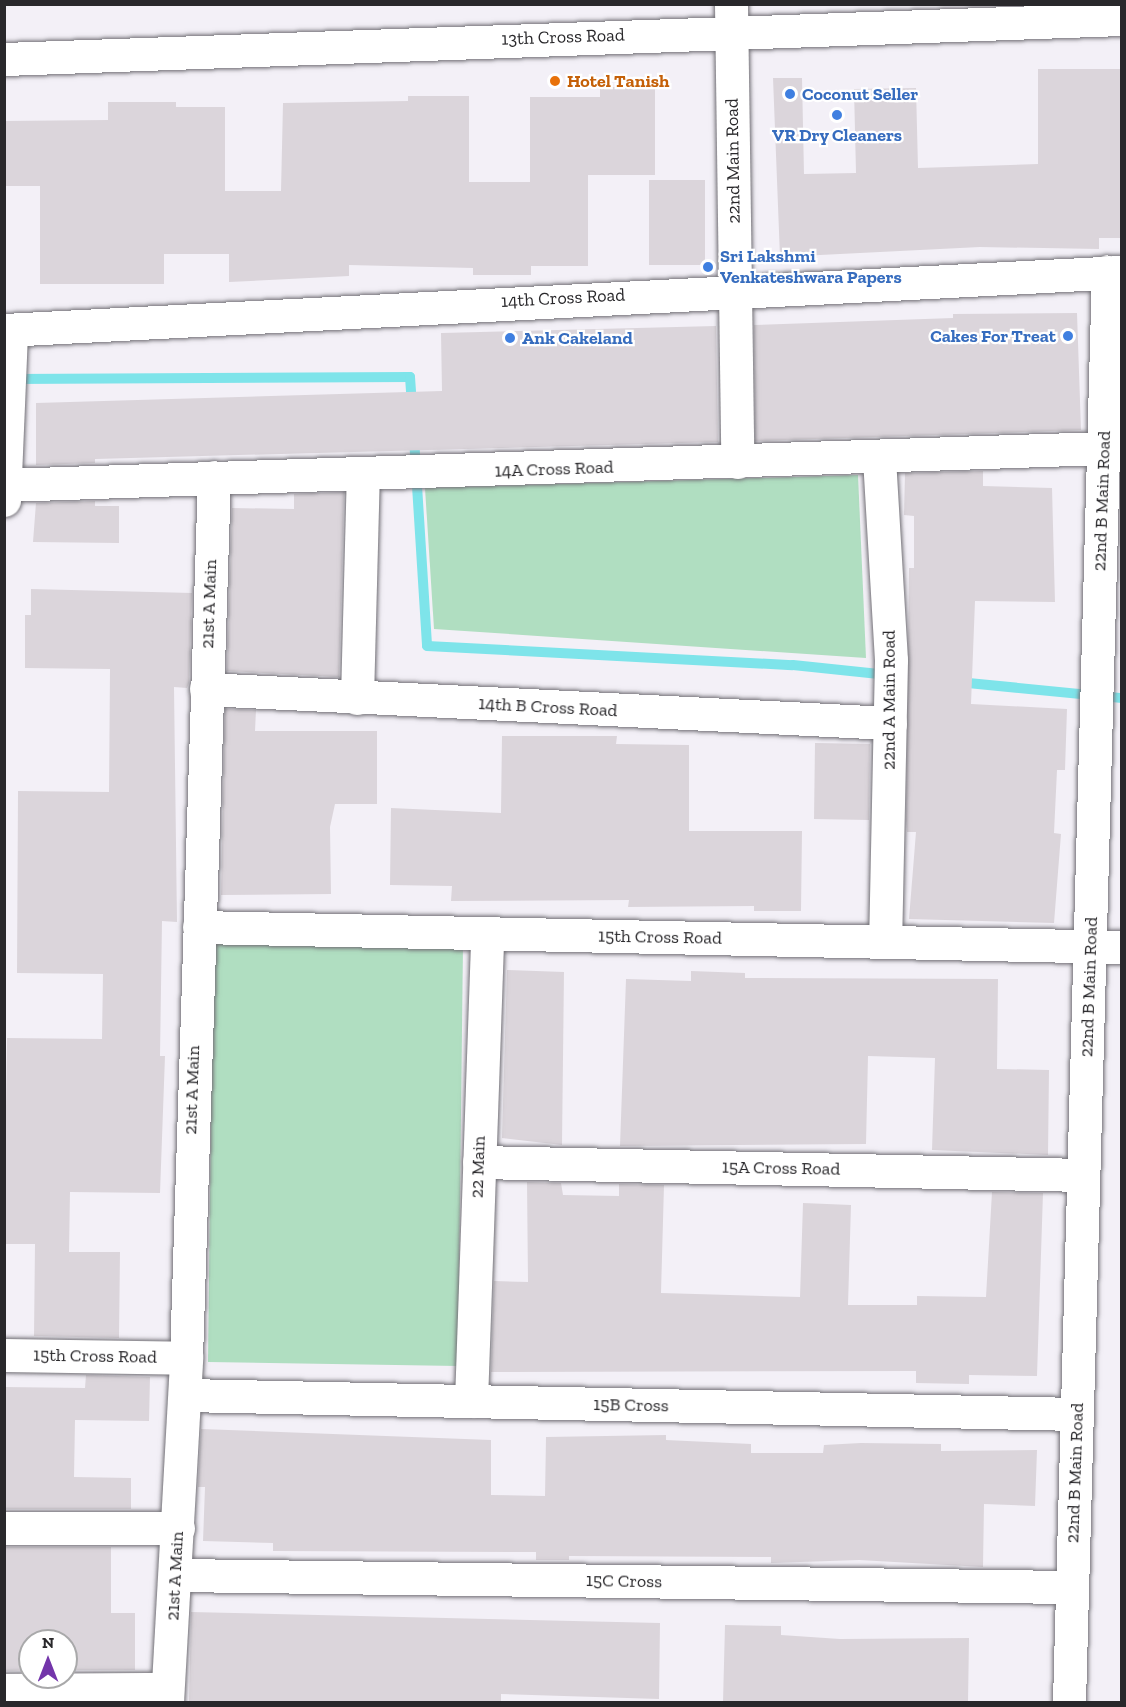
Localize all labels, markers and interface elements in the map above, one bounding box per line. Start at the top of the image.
street label: 13th Cross Road [501,24,625,50]
place label: Hotel Tanish [567,70,669,92]
marker: Hotel Tanish [548,74,562,88]
place label: Coconut Seller [802,83,918,105]
marker: Coconut Seller [783,87,797,101]
street label: 22nd Main Road [721,98,745,224]
marker: VR Dry Cleaners [830,108,844,122]
place label: VR Dry Cleaners [772,124,902,146]
place label: Sri Lakshmi Venkateshwara Papers [720,246,902,288]
marker: Sri Lakshmi Venkateshwara Papers [701,260,715,274]
street label: 14th Cross Road [500,284,626,312]
place label: Cakes For Treat [930,325,1056,347]
place label: Ank Cakeland [522,327,633,349]
marker: Cakes For Treat [1061,329,1075,343]
marker: Ank Cakeland [503,331,517,345]
street label: 22nd B Main Road [1089,431,1115,571]
street label: 14A Cross Road [494,456,614,482]
street label: 21st A Main [197,558,221,650]
street label: 22nd A Main Road [878,629,900,771]
street label: 14th B Cross Road [478,693,618,721]
street label: 22nd B Main Road [1076,917,1102,1057]
street label: 15th Cross Road [598,925,722,949]
street label: 21st A Main [180,1044,204,1136]
street label: 22 Main [466,1135,490,1199]
street label: 15A Cross Road [721,1156,841,1180]
street label: 15th Cross Road [33,1344,157,1368]
street label: 15B Cross [593,1394,669,1416]
street label: 22nd B Main Road [1062,1403,1088,1543]
street label: 21st A Main [162,1530,188,1622]
street label: 15C Cross [586,1570,662,1592]
north arrow [18,1629,78,1689]
text: N [42,1633,54,1652]

